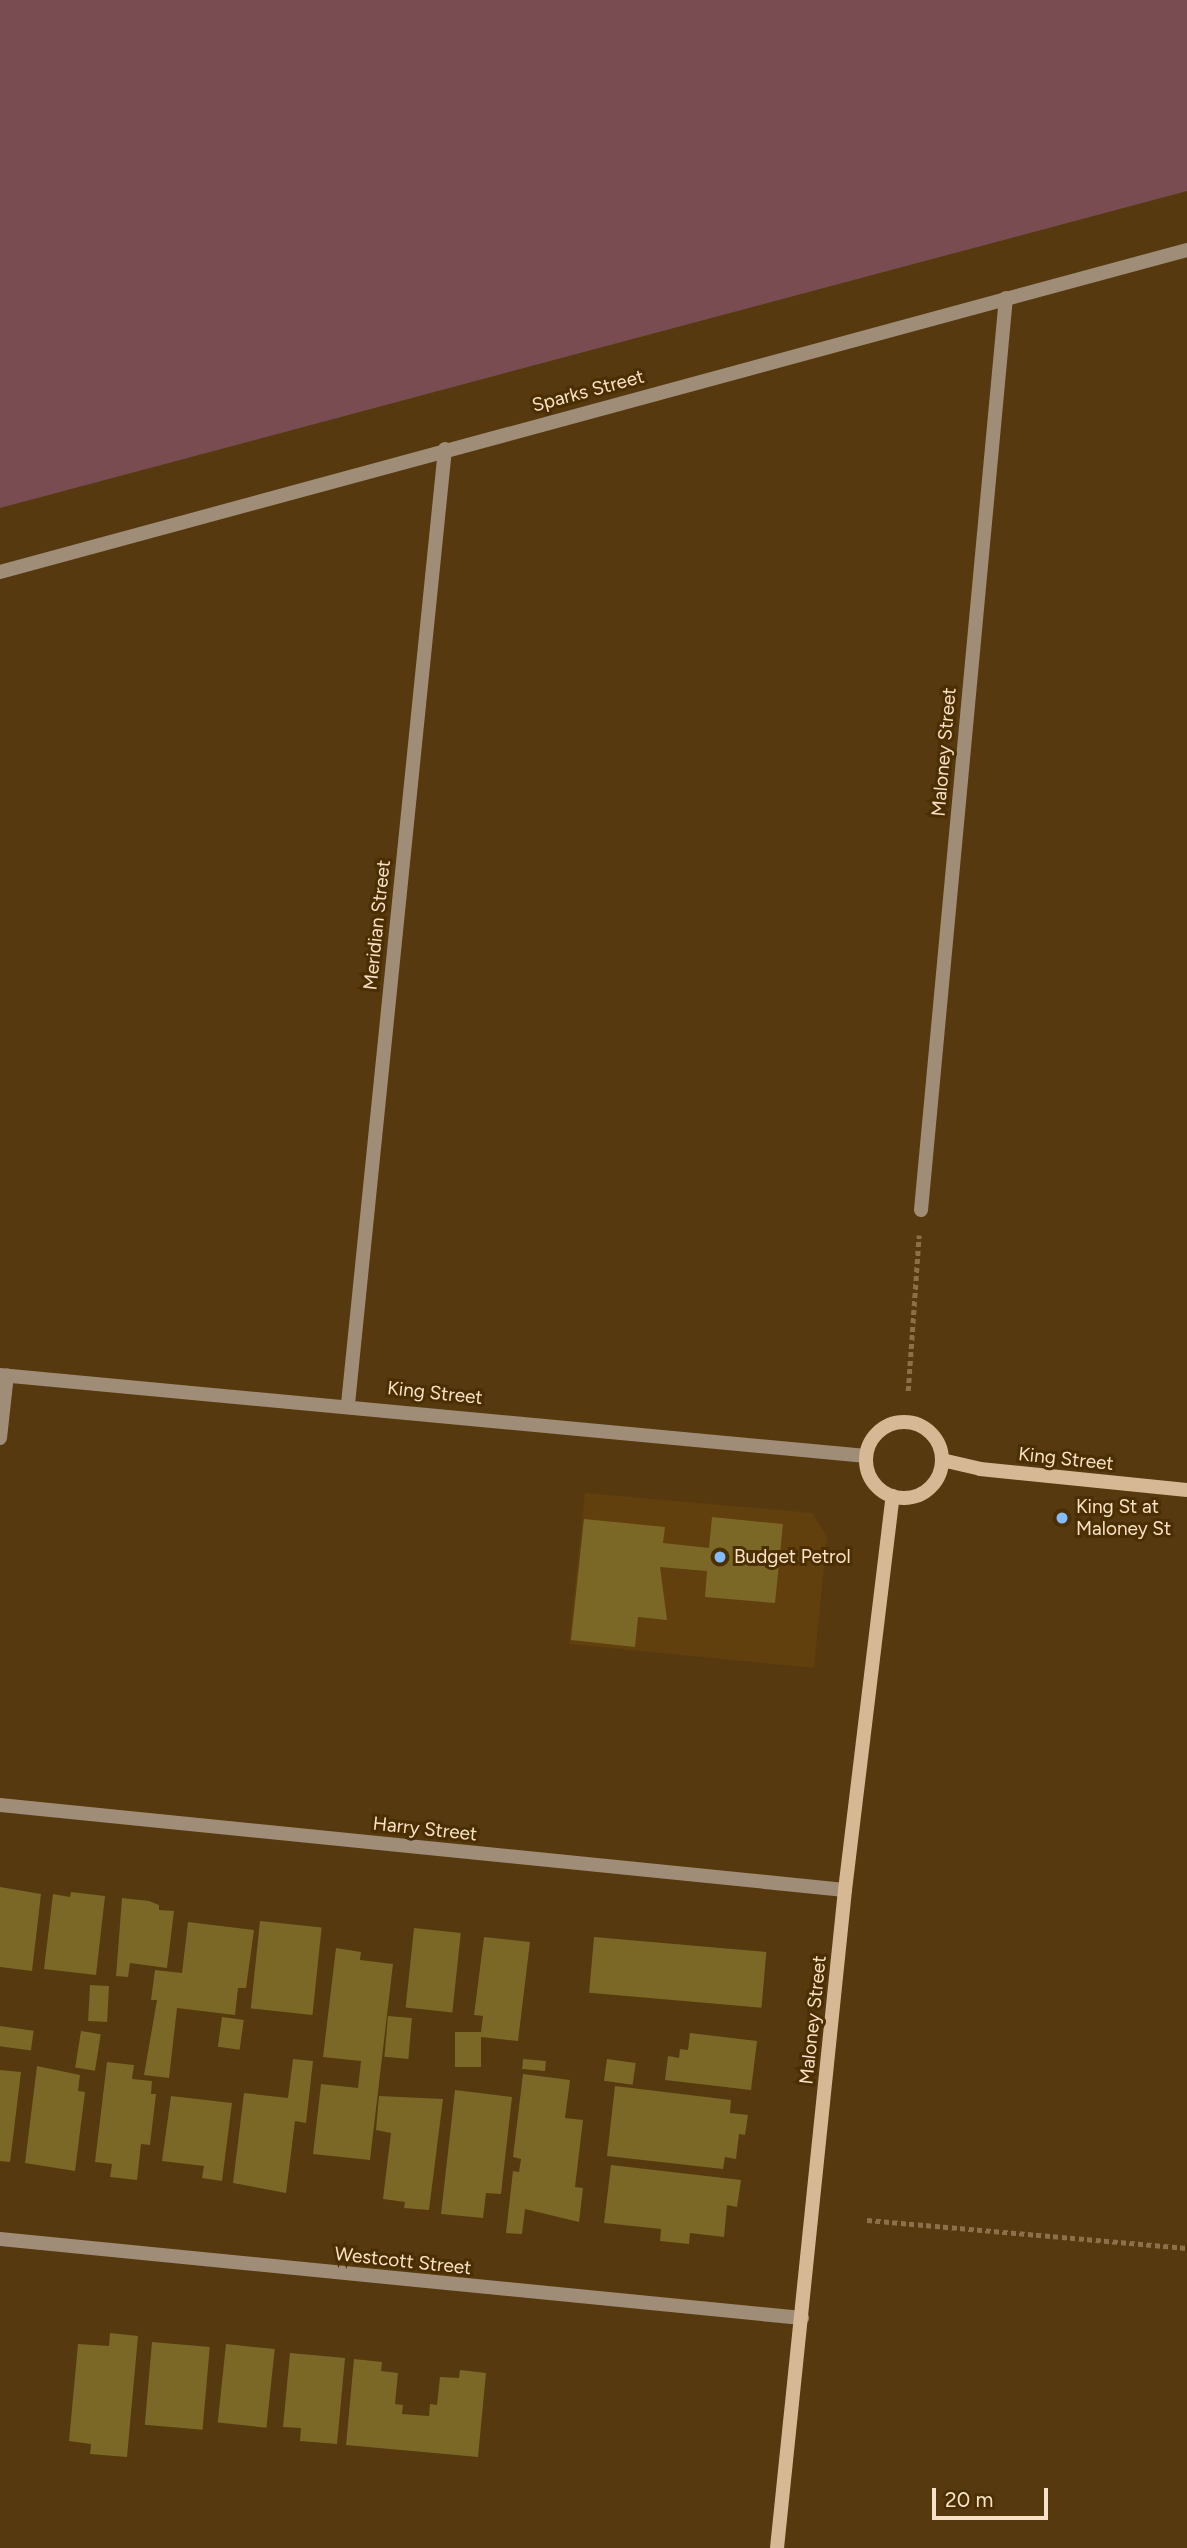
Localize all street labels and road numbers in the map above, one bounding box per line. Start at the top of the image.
street label: Sparks Street [530,365,646,417]
street label: Maloney Street [927,686,961,818]
street label: Meridian Street [359,859,395,991]
street label: King Street [386,1377,484,1409]
street label: King Street [1017,1443,1115,1475]
street label: Harry Street [372,1812,478,1846]
street label: Maloney Street [795,1954,831,2086]
street label: Westcott Street [333,2242,473,2280]

